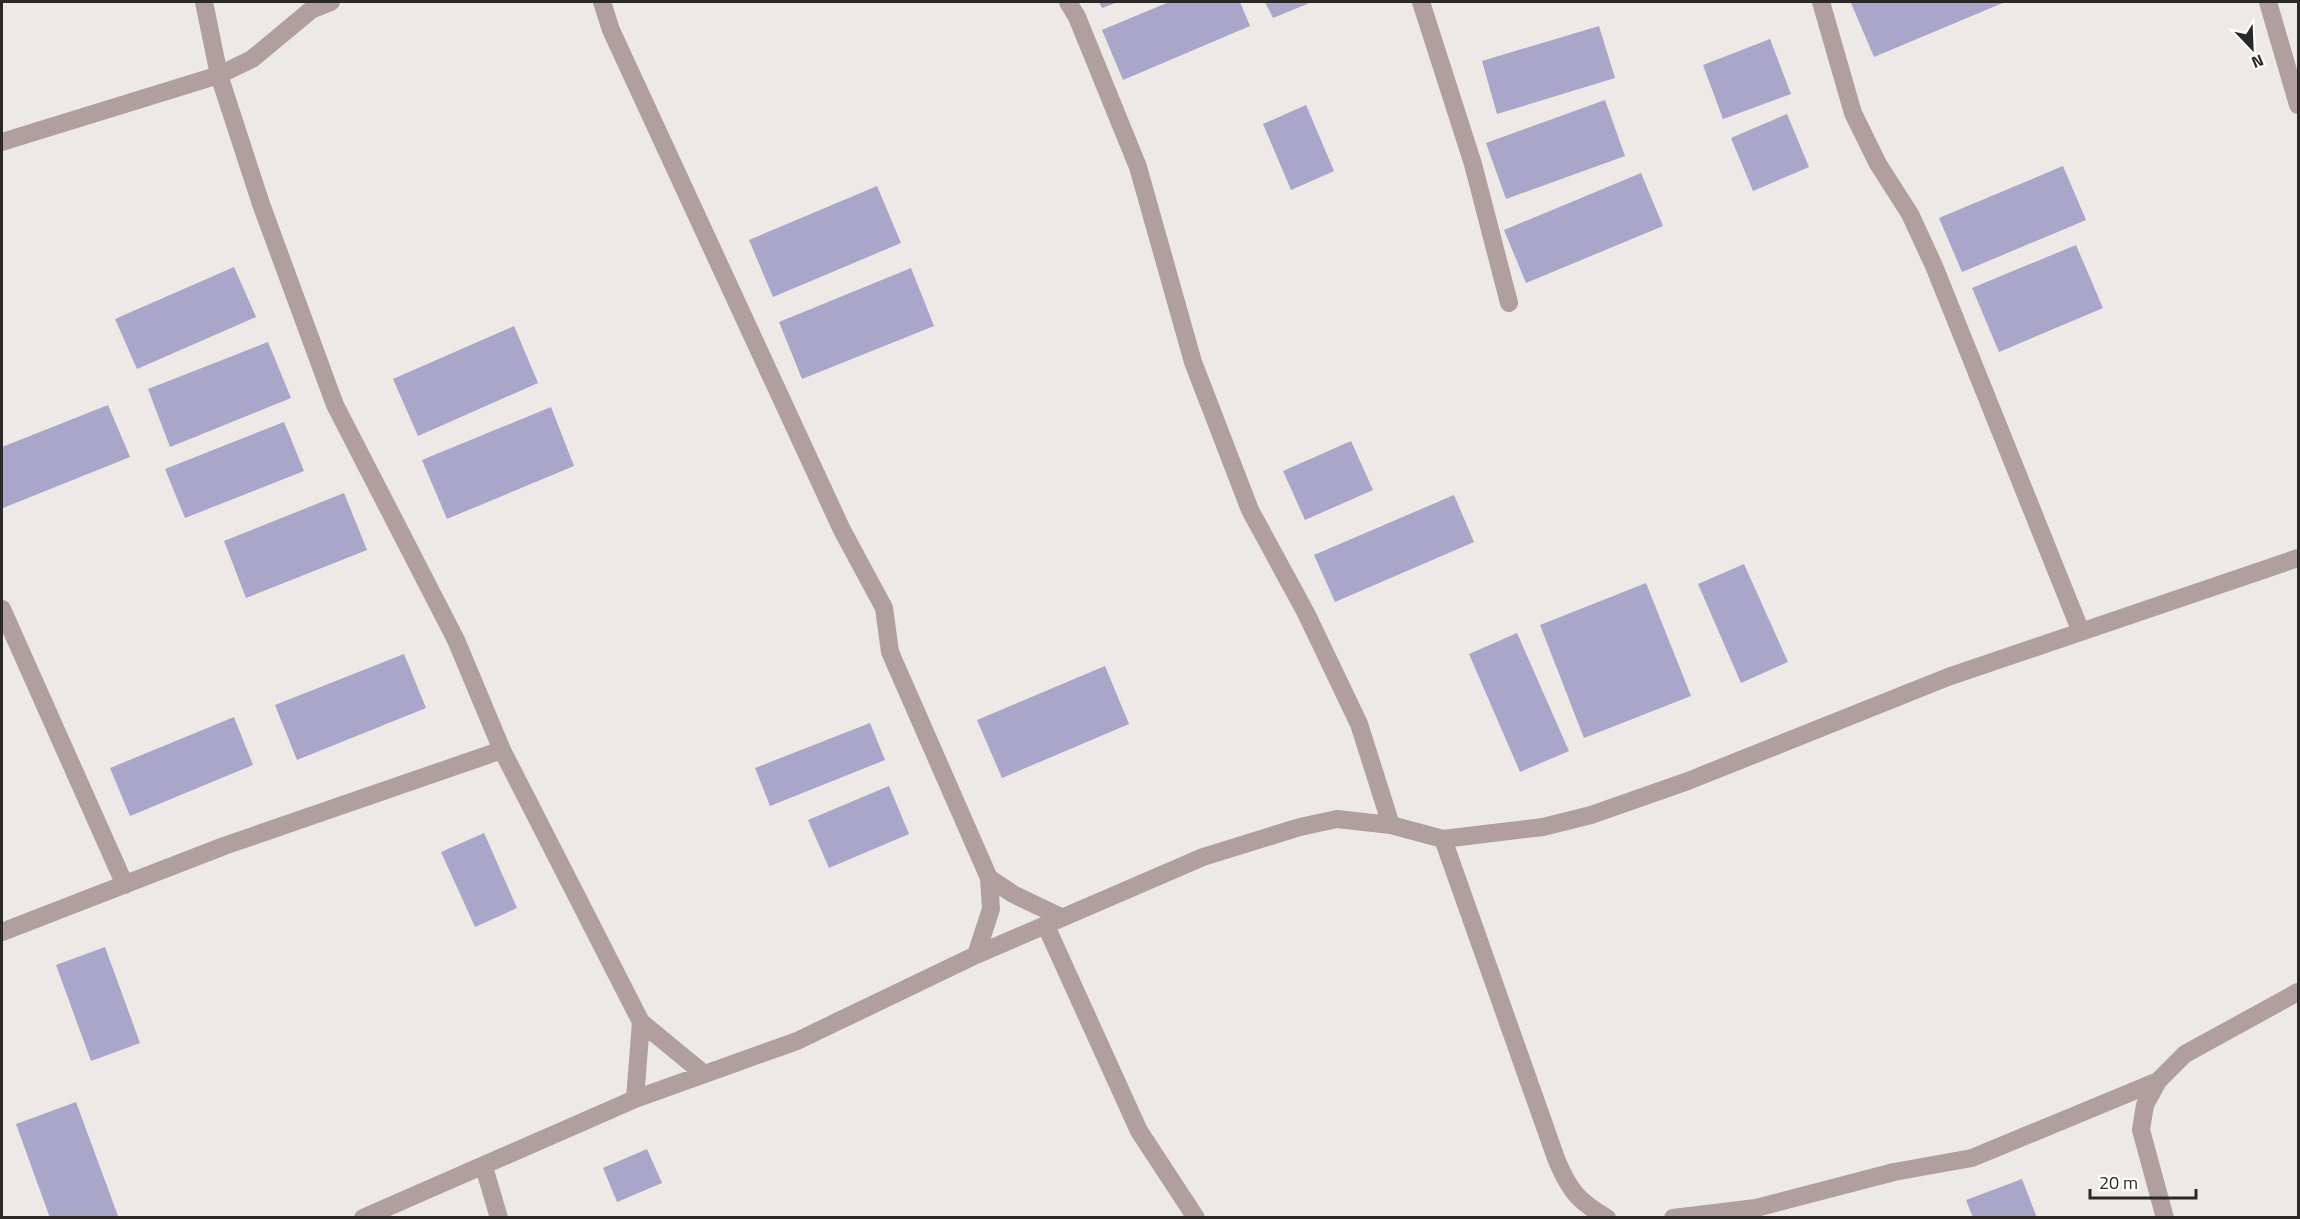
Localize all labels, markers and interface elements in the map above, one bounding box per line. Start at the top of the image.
north arrow [2222,18,2282,78]
text: N [2248,49,2268,75]
scale bar [2090,1162,2196,1200]
text: 20 m [2099,1169,2138,1196]

